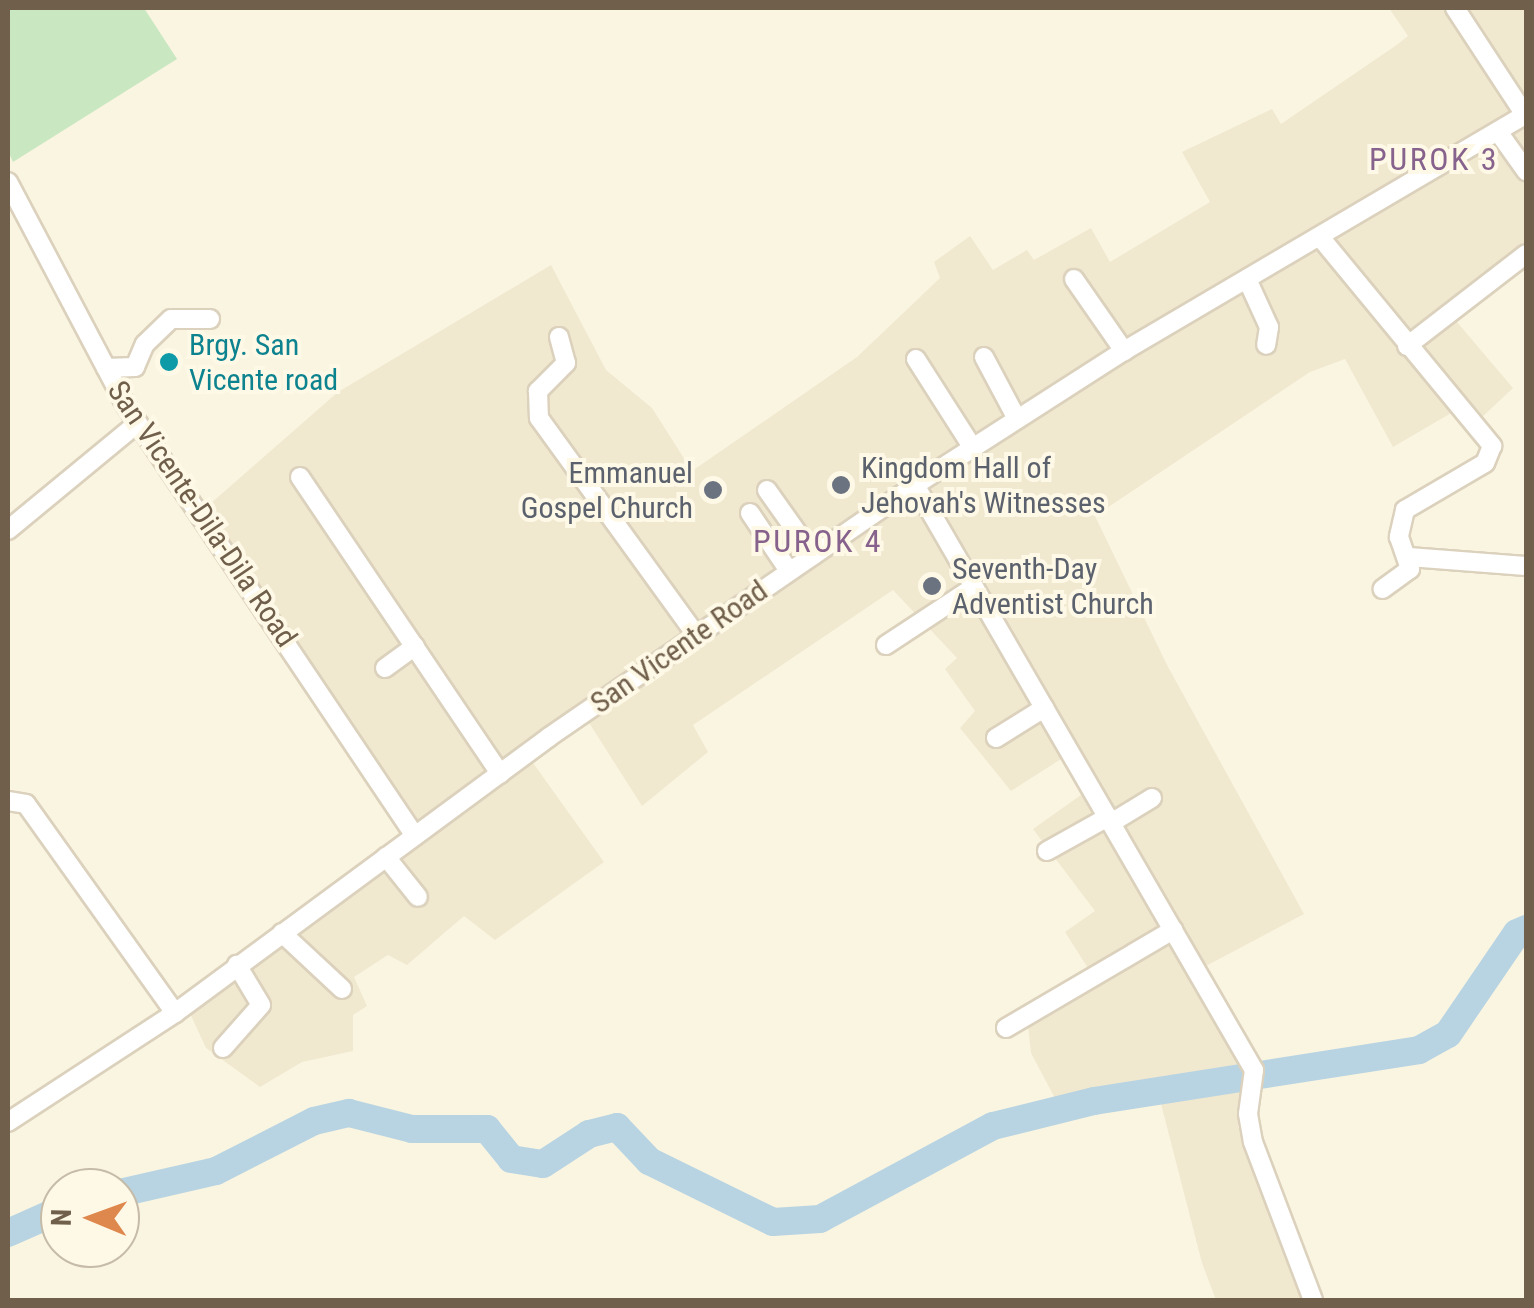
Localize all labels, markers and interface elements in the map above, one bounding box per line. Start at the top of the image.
district label: PUROK 3 [1369,140,1499,178]
place label: Brgy. San Vicente road [189,327,338,398]
marker: Brgy. San Vicente road [158,351,180,373]
street label: San Vicente-Dila-Dila Road [100,374,304,654]
place label: Kingdom Hall of Jehovah's Witnesses [861,450,1106,520]
place label: Emmanuel Gospel Church [521,455,693,526]
marker: Kingdom Hall of Jehovah's Witnesses [830,474,852,496]
marker: Emmanuel Gospel Church [702,479,724,501]
district label: PUROK 4 [753,522,883,560]
place label: Seventh-Day Adventist Church [952,551,1154,622]
street label: San Vicente Road [584,573,774,721]
marker: Seventh-Day Adventist Church [921,575,943,597]
north arrow [40,1168,140,1268]
text: N [45,1209,78,1226]

